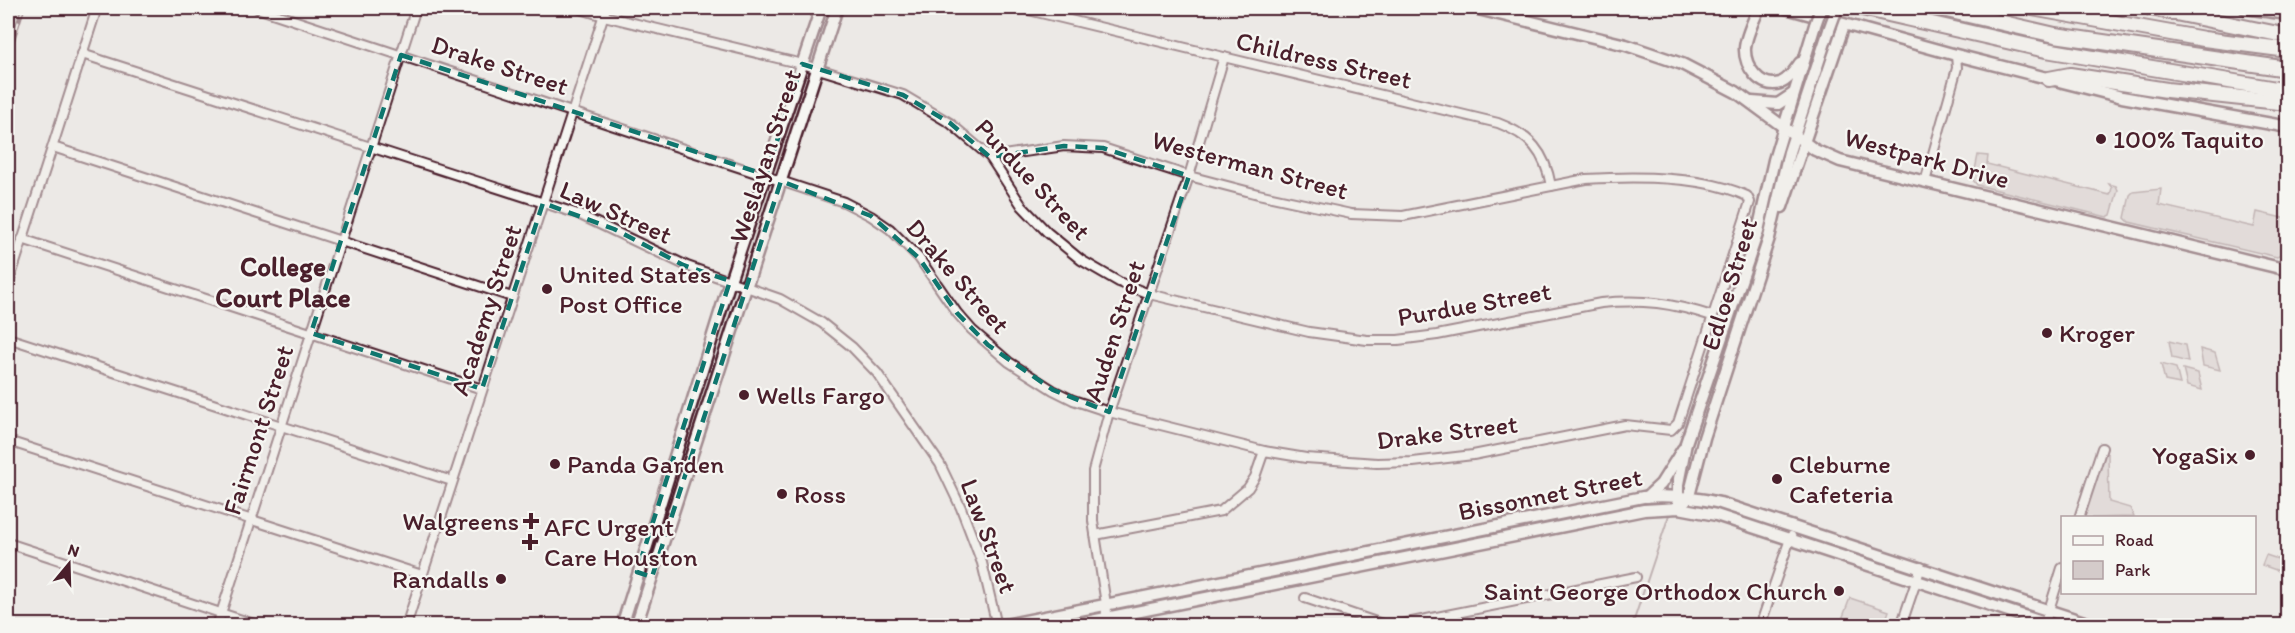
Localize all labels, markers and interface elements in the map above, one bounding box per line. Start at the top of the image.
street label: Childress Street [1233,24,1415,96]
street label: Drake Street [428,28,573,102]
street label: Weslayan Street [722,65,808,247]
street label: Purdue Street [968,111,1098,247]
street label: Westpark Drive [1841,121,2013,195]
street label: Westerman Street [1148,123,1352,207]
place label: 100% Taquito [2113,123,2264,155]
marker: 100% Taquito [2094,132,2108,146]
street label: Law Street [555,173,677,251]
street label: Drake Street [899,212,1017,340]
street label: Edloe Street [1694,214,1764,354]
street label: Academy Street [443,220,529,399]
district label: College Court Place [215,250,351,314]
street label: Auden Street [1076,256,1152,406]
place label: United States Post Office [559,258,711,320]
street label: Purdue Street [1395,275,1553,333]
marker: United States Post Office [540,282,554,296]
place label: Kroger [2059,317,2136,349]
marker: Kroger [2040,326,2054,340]
street label: Fairmont Street [215,341,301,519]
place label: Wells Fargo [756,379,885,411]
marker: Wells Fargo [737,388,751,402]
street label: Drake Street [1375,407,1520,457]
place label: YogaSix [2152,439,2238,471]
place label: Panda Garden [567,448,724,480]
place label: Cleburne Cafeteria [1789,448,1893,510]
marker: YogaSix [2243,448,2257,462]
marker: Panda Garden [548,457,562,471]
street label: Bissonnet Street [1455,460,1645,528]
marker: Cleburne Cafeteria [1770,472,1784,486]
street label: Law Street [954,474,1025,598]
place label: Ross [794,478,846,510]
marker: Ross [775,487,789,501]
place label: Walgreens [402,505,519,537]
place label: AFC Urgent Care Houston [544,511,698,573]
marker: Walgreens [524,514,538,528]
legend [2061,516,2256,594]
text: Road [2115,529,2154,551]
marker: AFC Urgent Care Houston [521,533,539,551]
north arrow [39,534,99,594]
text: N [66,540,82,561]
text: Park [2115,559,2150,581]
place label: Randalls [392,563,489,595]
marker: Randalls [494,572,508,586]
place label: Saint George Orthodox Church [1484,575,1827,607]
marker: Saint George Orthodox Church [1832,584,1846,598]

